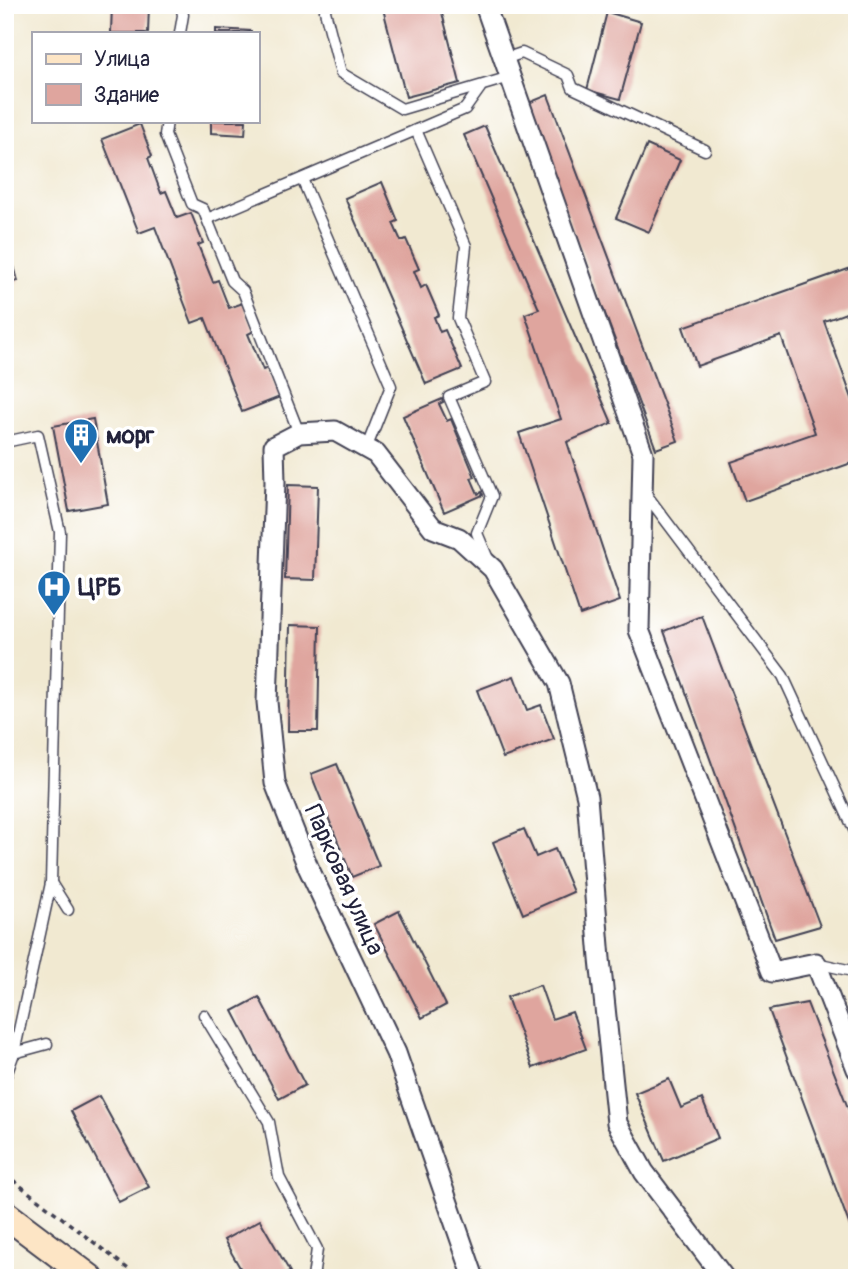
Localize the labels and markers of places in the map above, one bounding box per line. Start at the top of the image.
building icon: морг [62,416,100,465]
place label: морг [106,421,155,450]
hospital icon: ЦРБ [35,568,73,617]
place label: ЦРБ [78,573,121,602]

